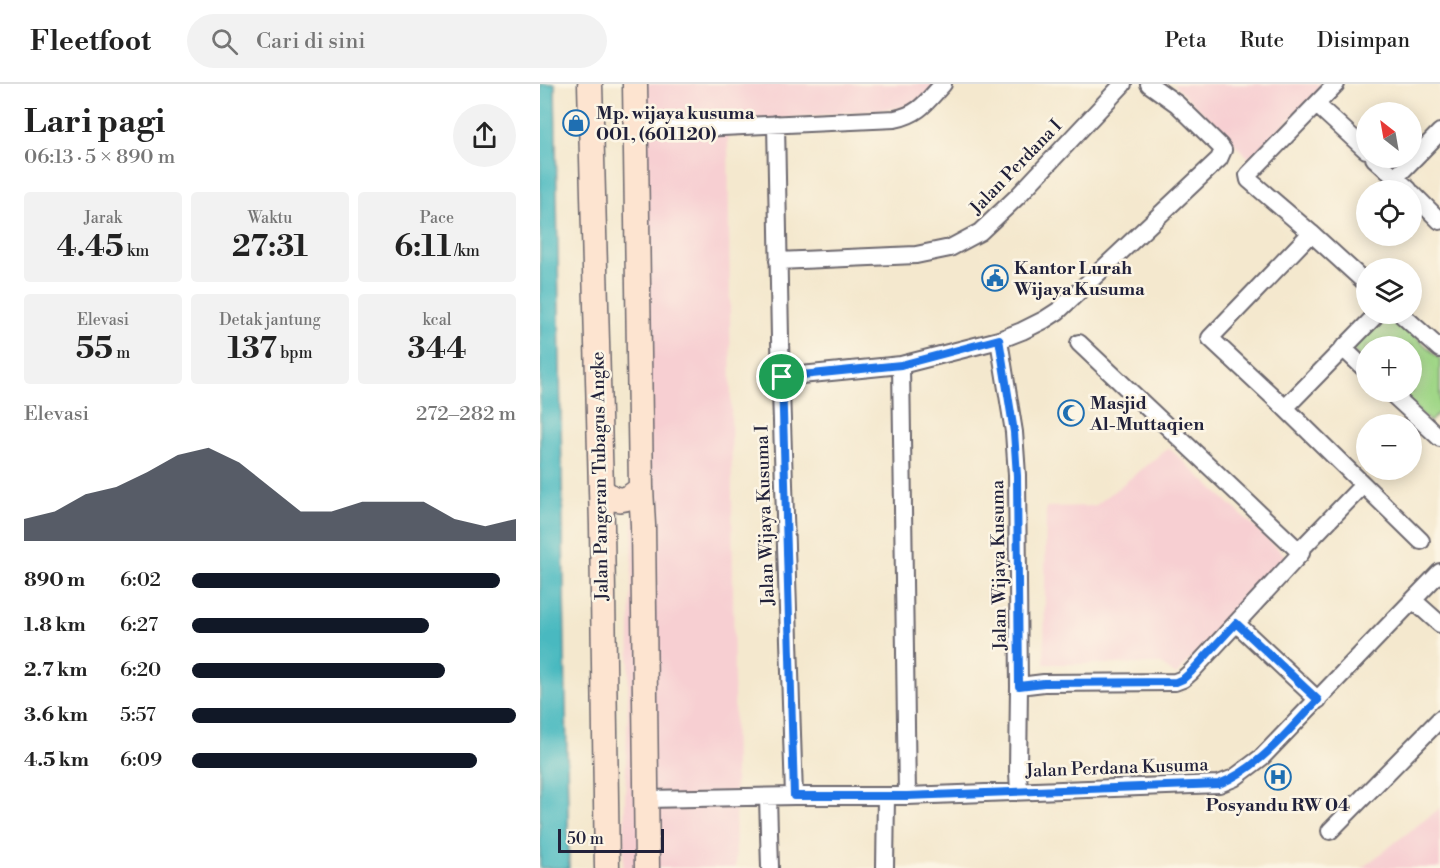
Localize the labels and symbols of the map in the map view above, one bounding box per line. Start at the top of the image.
place label: Mp. wijaya kusuma 001, (601120) [596,102,755,146]
north arrow [1356,102,1422,168]
shop icon: Mp. wijaya kusuma 001, (601120) [561,108,591,138]
street label: Jalan Perdana I [964,115,1067,220]
place label: Kantor Lurah Wijaya Kusuma [1013,257,1145,301]
public building icon: Kantor Lurah Wijaya Kusuma [980,263,1010,293]
street label: Jalan Pangeran Tubagus Angke [586,351,614,602]
pin [756,351,807,402]
place label: Masjid Al-Muttaqien [1089,392,1204,436]
mosque icon: Masjid Al-Muttaqien [1056,398,1086,428]
street label: Jalan Wijaya Kusuma I [750,424,780,607]
street label: Jalan Wijaya Kusuma [986,479,1012,651]
street label: Jalan Perdana Kusuma [1024,753,1210,783]
hospital icon: Posyandu RW 04 [1263,762,1293,792]
place label: Posyandu RW 04 [1206,794,1350,817]
scale bar [558,826,664,854]

